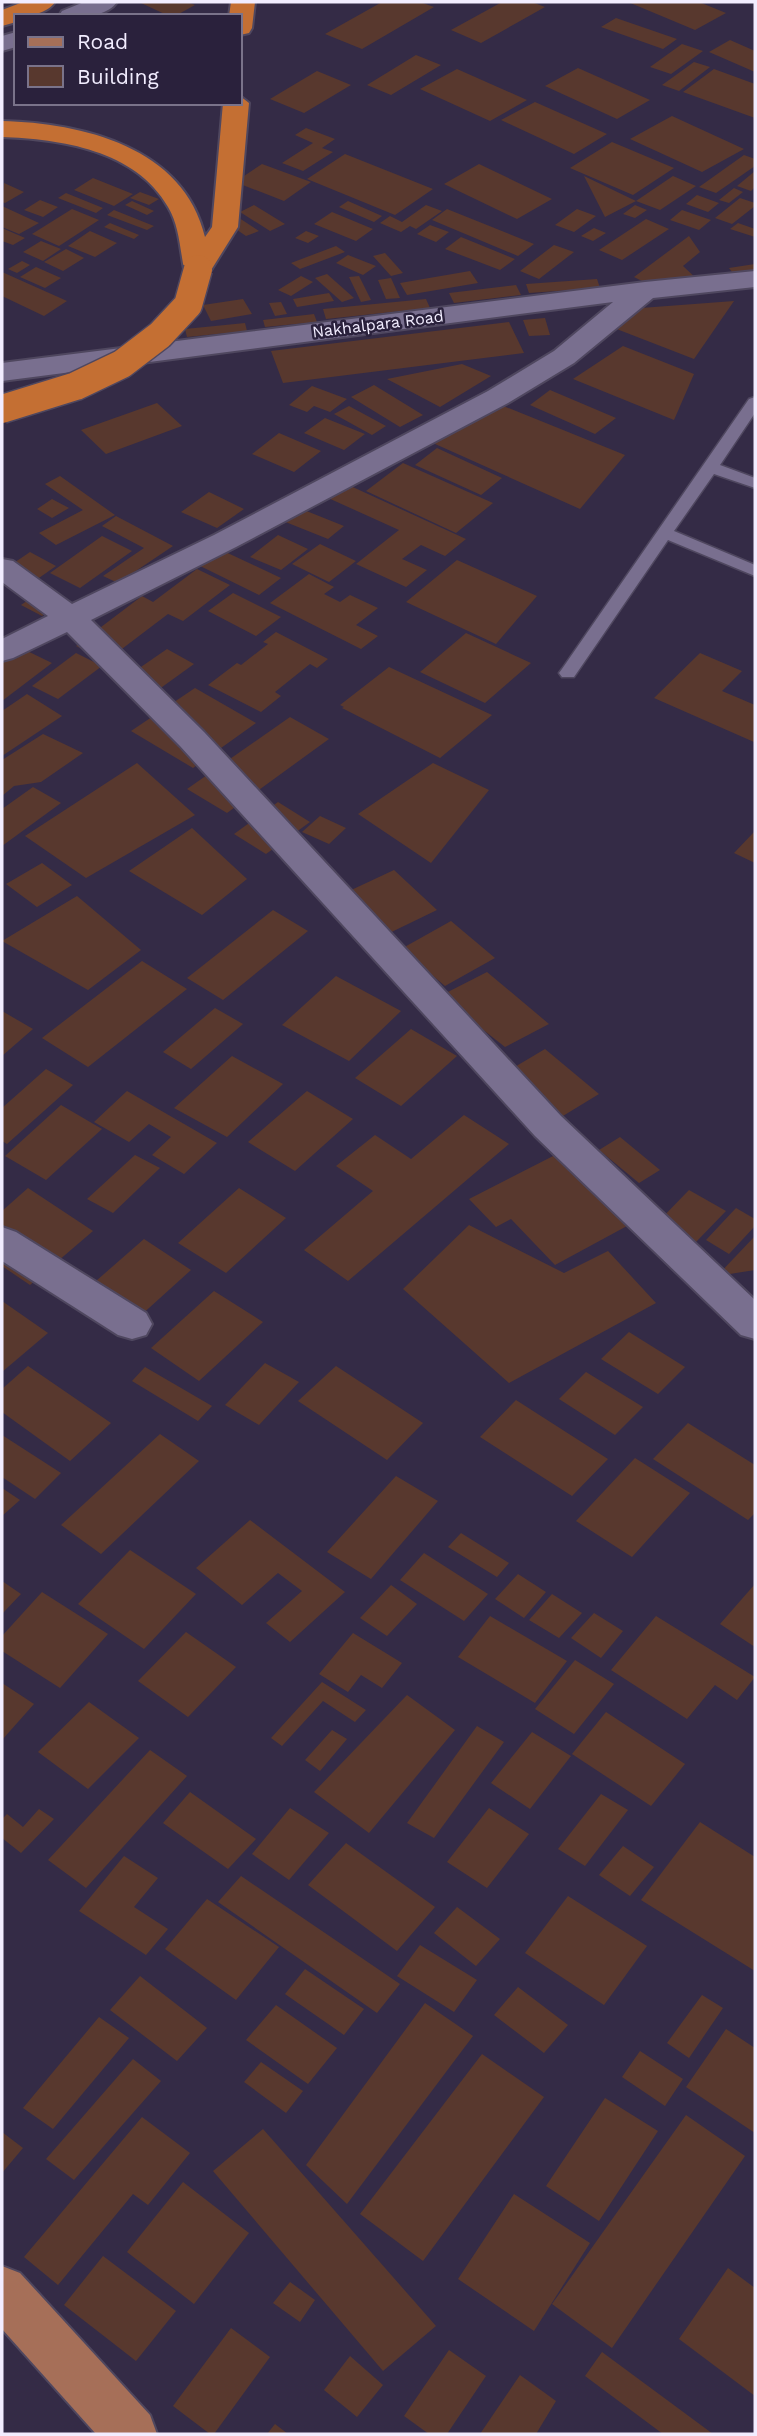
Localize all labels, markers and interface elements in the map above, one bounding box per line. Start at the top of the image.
legend [14,14,242,105]
text: Road [77,29,128,54]
text: Building [77,64,159,89]
street label: Nakhalpara Road [311,307,445,341]

